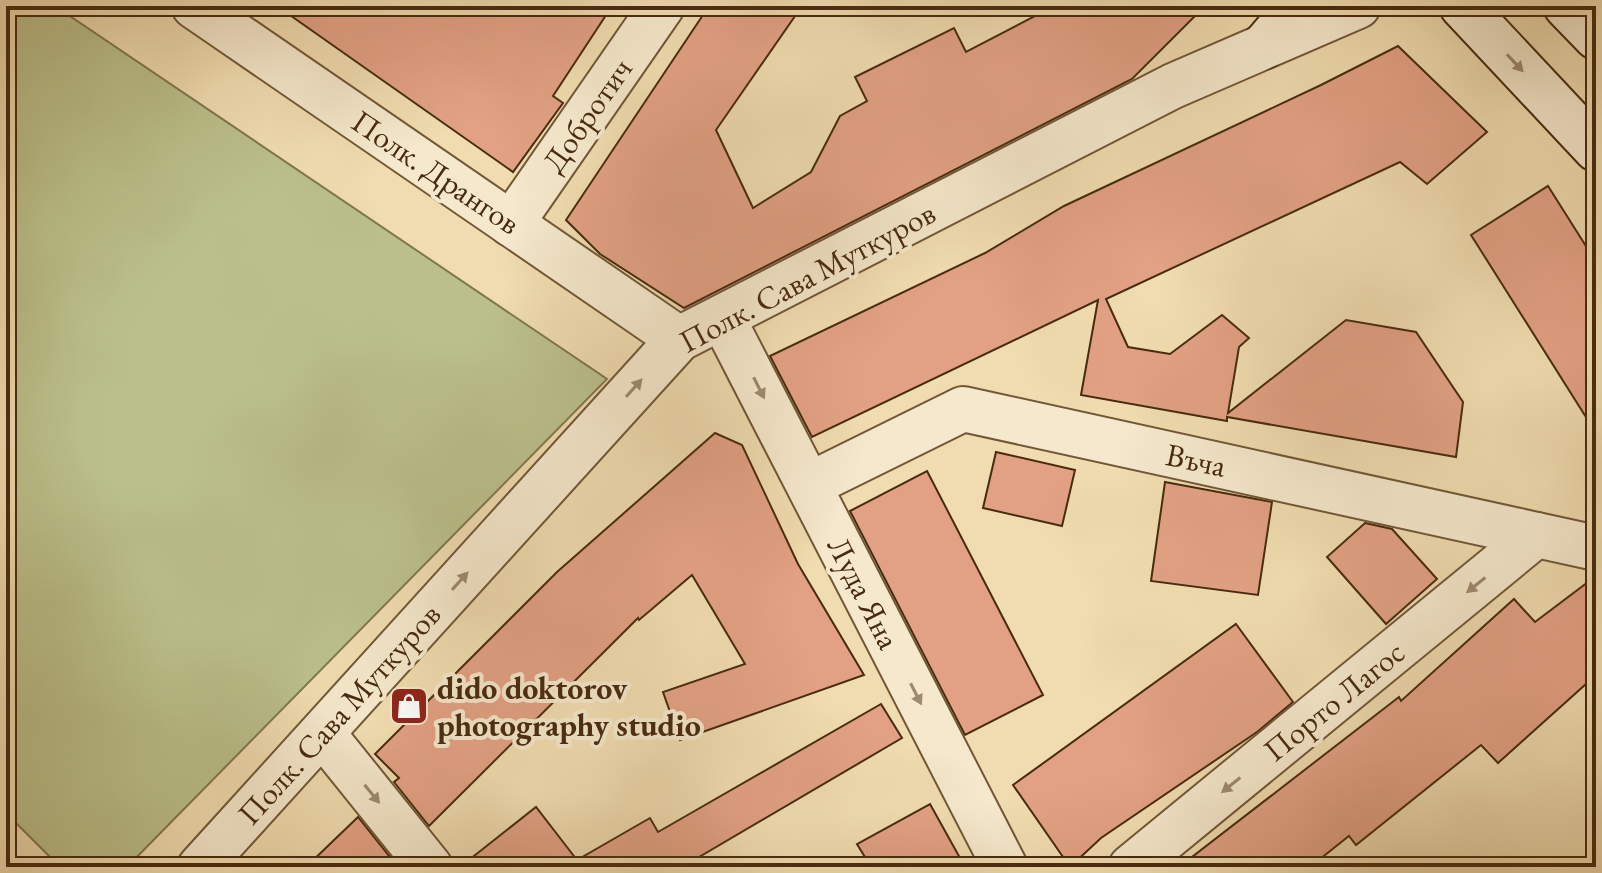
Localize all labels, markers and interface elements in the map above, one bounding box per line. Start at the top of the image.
street label: Добротич [532,50,642,180]
one-way arrow [1506,53,1524,72]
street label: Полк. Дрангов [344,100,528,244]
street label: Полк. Сава Муткуров [672,192,942,362]
one-way arrow [752,376,765,399]
one-way arrow [625,379,643,398]
street label: Въча [1162,433,1230,487]
street label: Луда Яна [818,530,910,656]
one-way arrow [451,572,469,591]
one-way arrow [1466,576,1486,593]
street label: Полк. Сава Муткуров [228,594,450,834]
street label: Порто Лагос [1255,631,1413,771]
place label: dido doktorov photography studio [437,667,701,746]
one-way arrow [909,682,923,705]
shop icon: dido doktorov photography studio [388,685,430,727]
one-way arrow [1222,776,1242,793]
one-way arrow [363,784,380,804]

